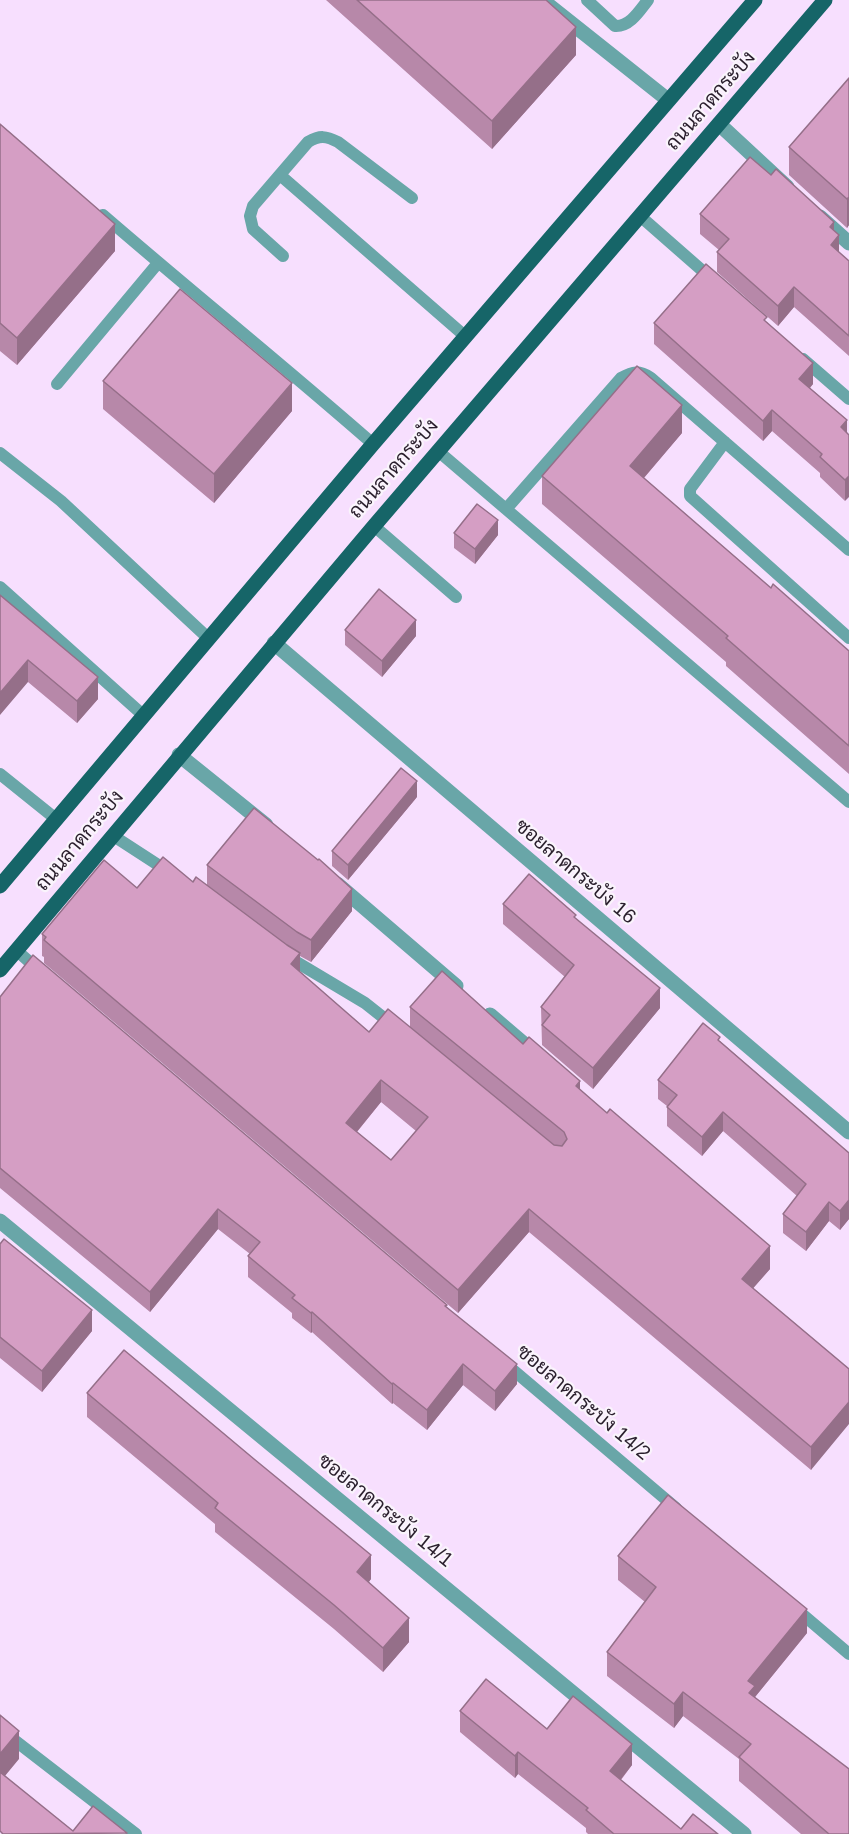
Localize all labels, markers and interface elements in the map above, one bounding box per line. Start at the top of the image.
street label: ถนนลาดกระบัง [661,46,761,156]
street label: ถนนลาดกระบัง [344,414,444,524]
street label: ถนนลาดกระบัง [31,786,129,896]
street label: ซอยลาดกระบัง 16 [510,815,640,929]
street label: ซอยลาดกระบัง 14/2 [511,1340,655,1466]
street label: ซอยลาดกระบัง 14/1 [313,1449,457,1573]

